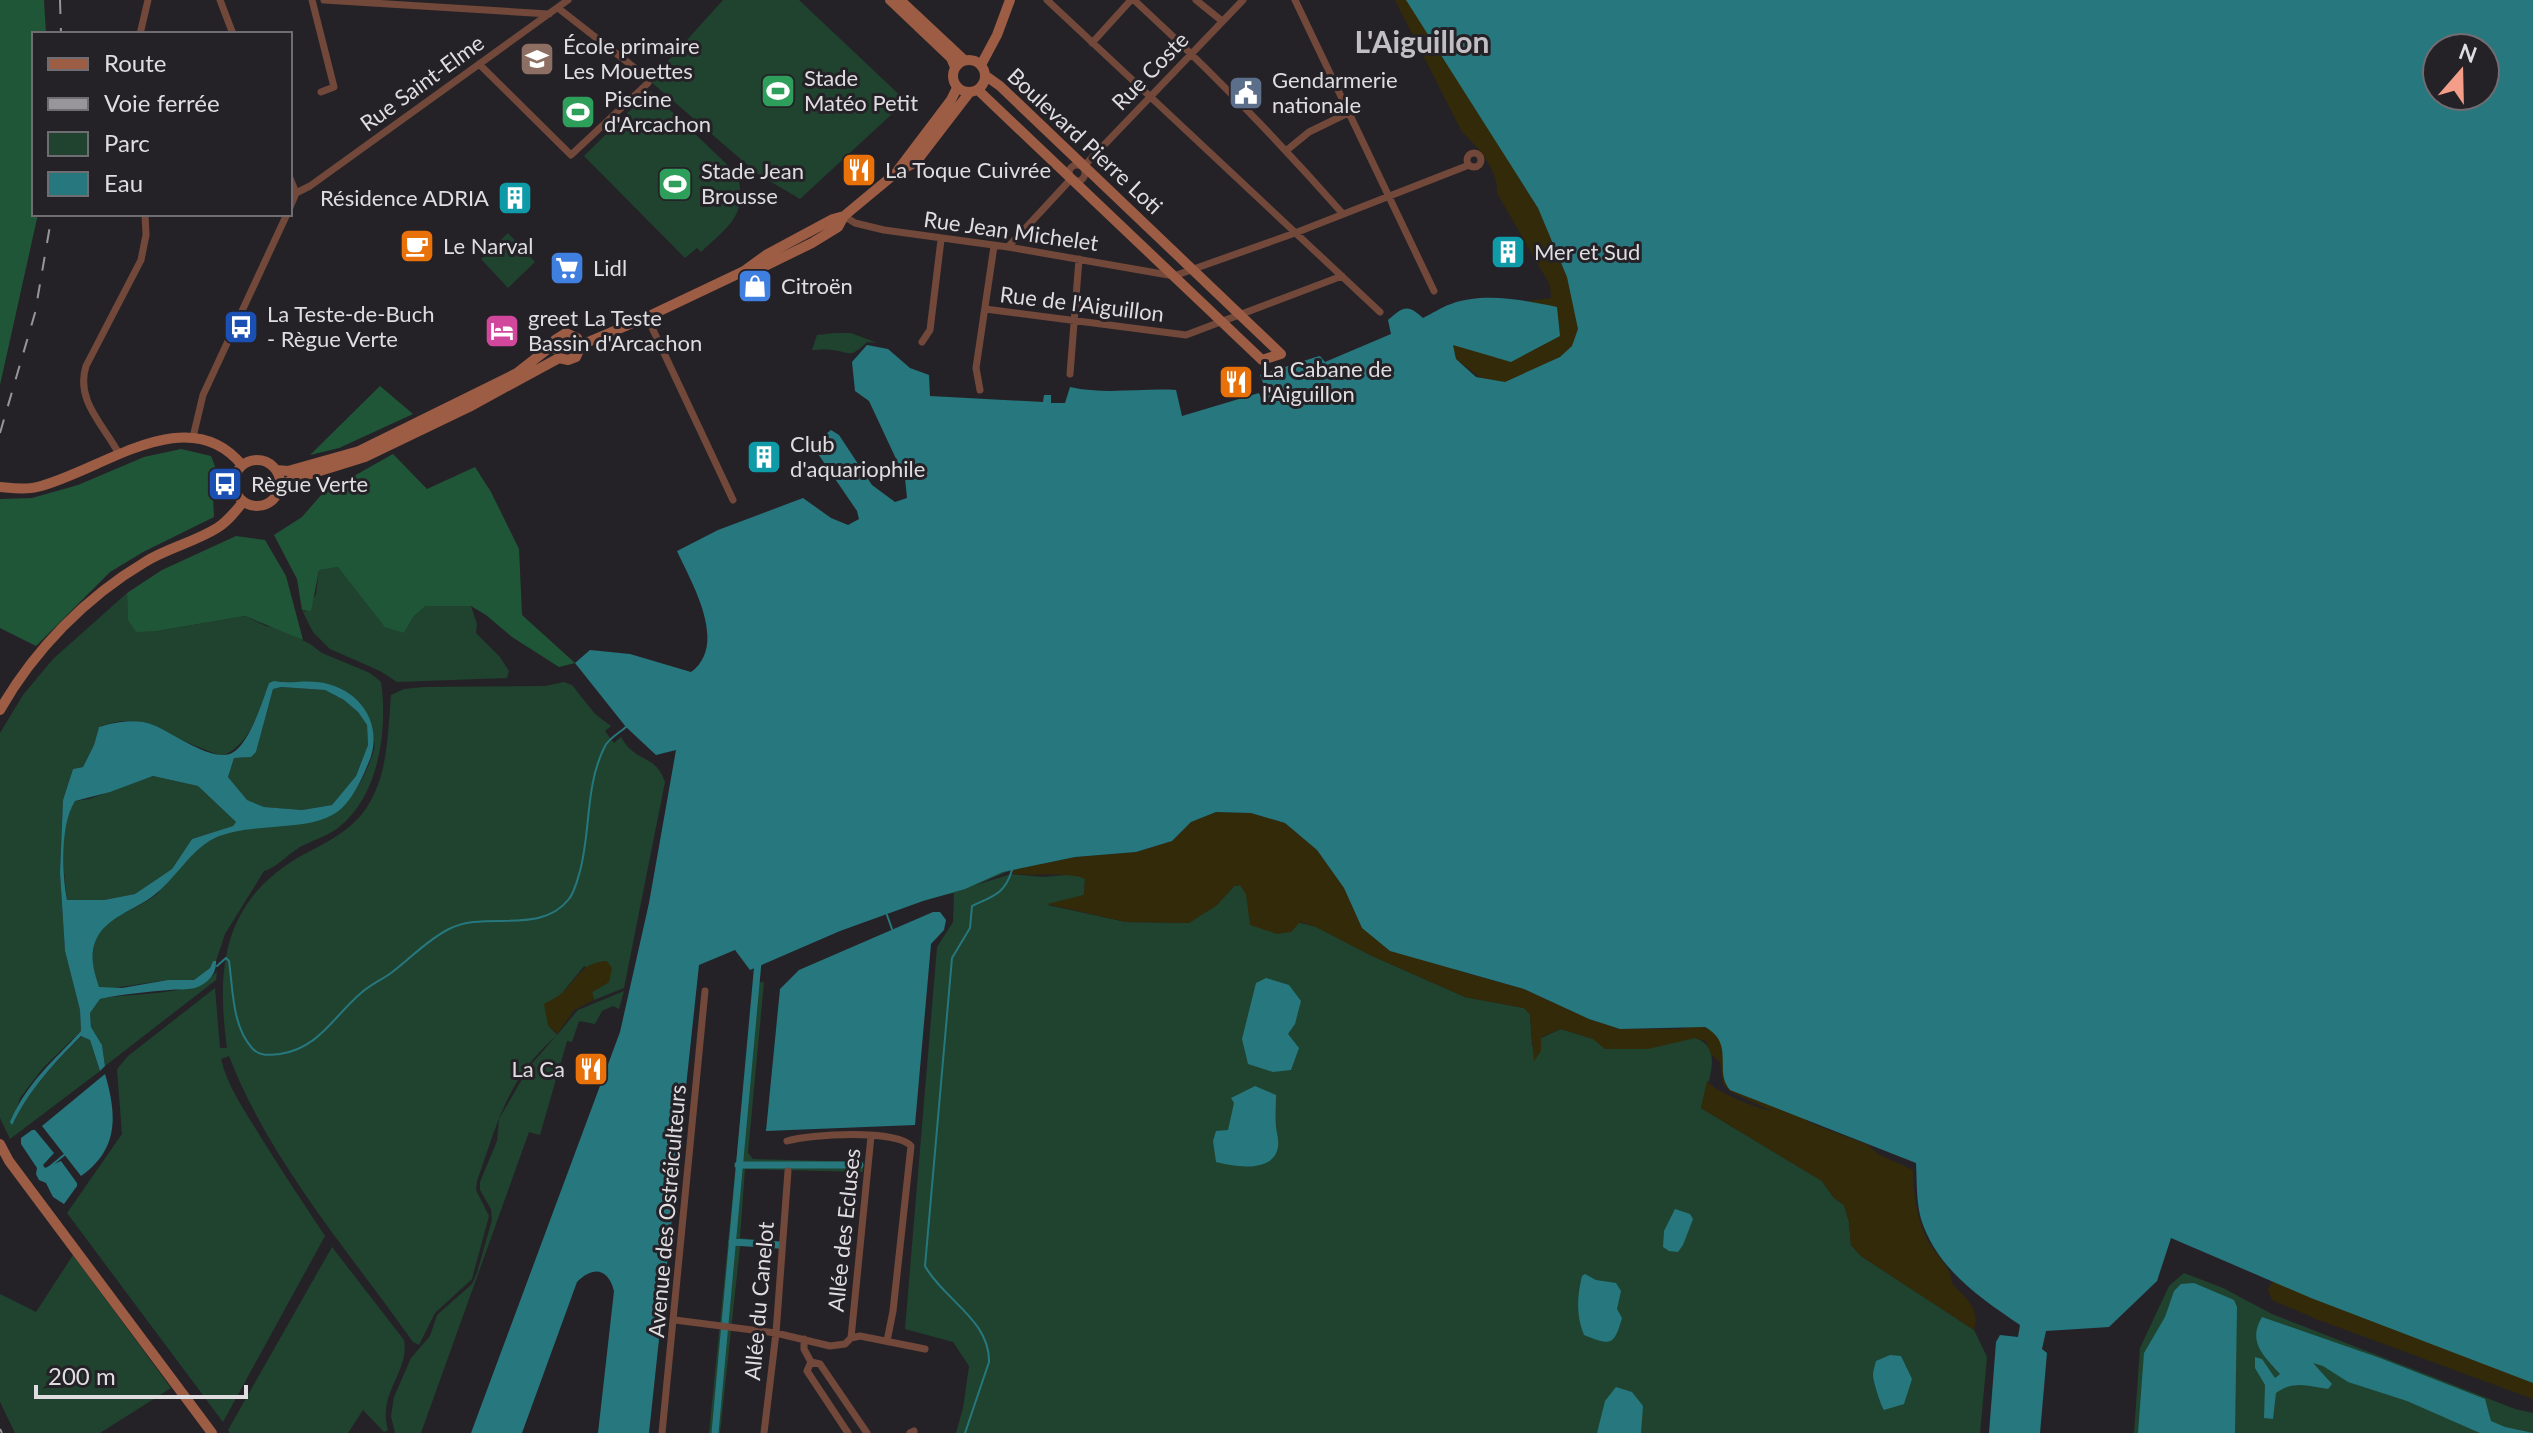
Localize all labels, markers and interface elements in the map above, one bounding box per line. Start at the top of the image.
district label: L'Aiguillon [1354,23,1490,59]
street label: Rue Coste [1106,26,1194,116]
street label: Rue Saint-Elme [354,29,489,137]
legend [32,32,292,216]
place label: École primaire Les Mouettes [563,32,700,84]
north arrow [2421,32,2501,112]
text: N [2455,37,2481,68]
school or university icon: École primaire Les Mouettes [518,40,556,78]
text: Route [104,48,166,77]
street label: Boulevard Pierre Loti [1002,62,1168,219]
place label: Stade Matéo Petit [804,64,918,116]
place label: Gendarmerie nationale [1272,66,1398,118]
sports icon: Stade Matéo Petit [759,72,797,110]
public building icon: Gendarmerie nationale [1227,74,1265,112]
place label: Piscine d'Arcachon [604,85,711,137]
text: Voie ferrée [104,88,220,117]
sports icon: Piscine d'Arcachon [559,93,597,131]
text: Parc [104,128,150,157]
restaurant icon: La Toque Cuivrée [840,151,878,189]
place label: La Toque Cuivrée [885,156,1051,183]
place label: Stade Jean Brousse [701,157,804,209]
sports icon: Stade Jean Brousse [656,165,694,203]
text: Eau [104,168,143,197]
building icon: Résidence ADRIA [496,179,534,217]
place label: Résidence ADRIA [320,184,489,211]
street label: Rue Jean Michelet [922,205,1100,256]
cafe icon: Le Narval [398,227,436,265]
place label: Le Narval [443,232,533,259]
building icon: Mer et Sud [1489,233,1527,271]
place label: Mer et Sud [1534,238,1640,265]
supermarket icon: Lidl [548,249,586,287]
place label: Lidl [593,254,627,281]
shop icon: Citroën [736,267,774,305]
place label: Citroën [781,272,853,299]
street label: Rue de l'Aiguillon [998,280,1166,327]
place label: La Teste-de-Buch - Règue Verte [267,300,434,352]
place label: greet La Teste Bassin d'Arcachon [528,304,702,356]
bus stop icon: La Teste-de-Buch - Règue Verte [222,308,260,346]
hotel icon: greet La Teste Bassin d'Arcachon [483,312,521,350]
place label: La Cabane de l'Aiguillon [1262,355,1392,407]
restaurant icon: La Cabane de l'Aiguillon [1217,363,1255,401]
place label: Club d'aquariophile [790,430,925,482]
building icon: Club d'aquariophile [745,438,783,476]
bus stop icon: Règue Verte [206,465,244,503]
place label: Règue Verte [251,470,368,497]
restaurant icon: La Ca [572,1050,610,1088]
place label: La Ca [512,1055,565,1082]
street label: Avenue des Ostréiculteurs [642,1083,691,1339]
street label: Allée des Ecluses [822,1147,866,1313]
street label: Allée du Canelot [738,1220,779,1381]
scale bar [36,1349,246,1399]
text: 200 m [48,1361,116,1390]

